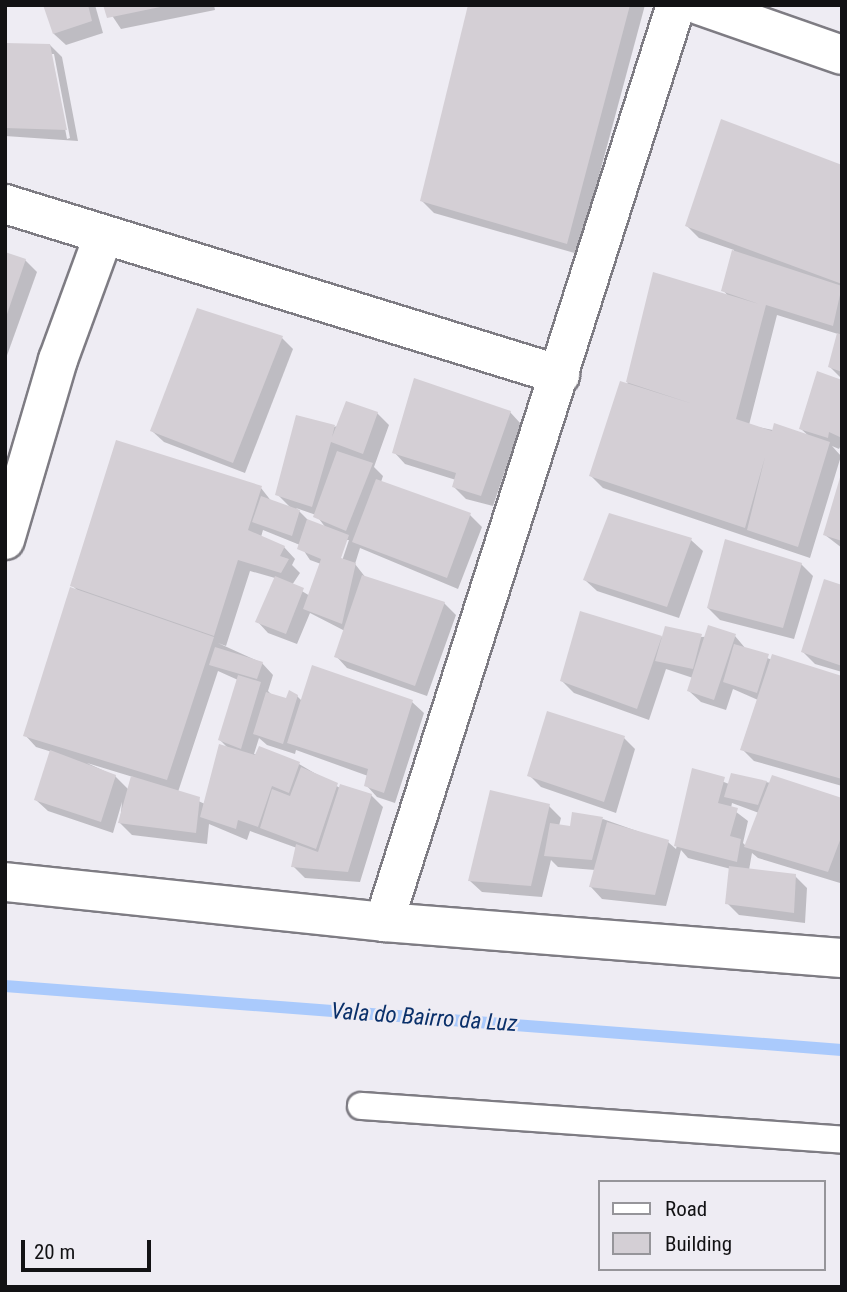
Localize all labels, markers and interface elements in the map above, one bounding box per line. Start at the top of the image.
water label: Vala do Bairro da Luz [330,998,518,1038]
legend [598,1180,826,1271]
text: Road [665,1197,707,1221]
scale bar [24,1226,154,1270]
text: Building [665,1232,732,1256]
text: 20 m [34,1240,75,1264]

